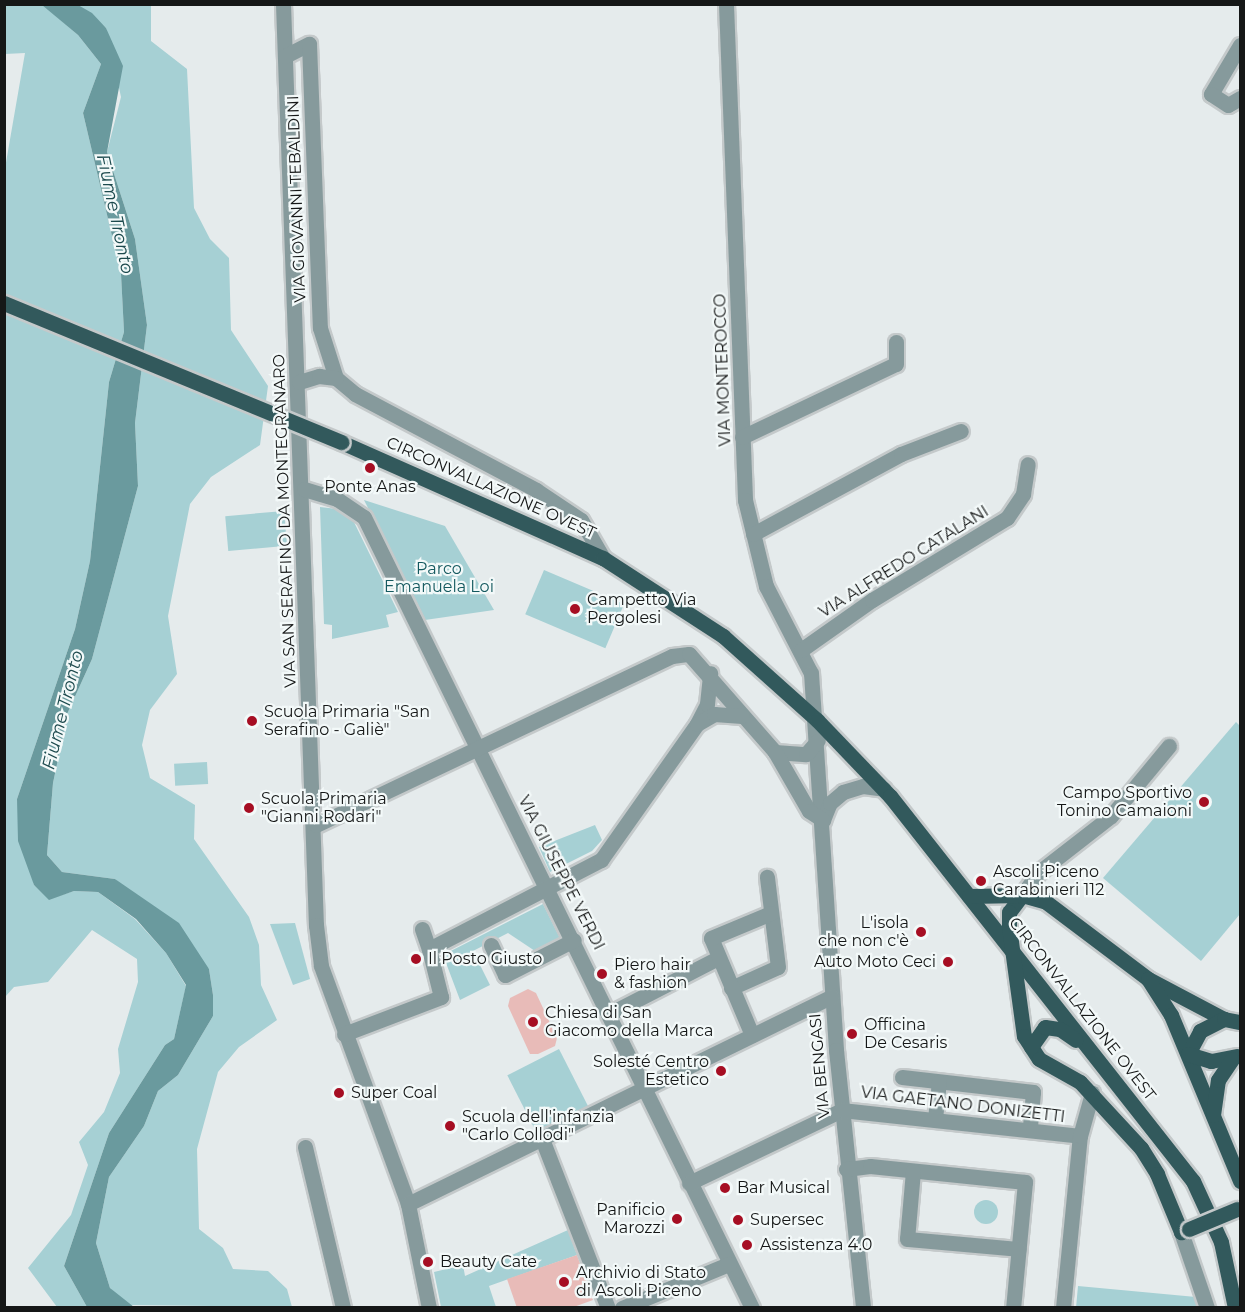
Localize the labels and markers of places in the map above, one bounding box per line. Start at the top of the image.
marker: Ponte Anas [363,461,377,475]
place label: Ponte Anas [324,477,416,497]
place label: Campetto Via Pergolesi [587,590,696,628]
marker: Campetto Via Pergolesi [568,602,582,616]
place label: Scuola Primaria "San Serafino - Galiè" [264,702,430,740]
marker: Scuola Primaria "San Serafino - Galiè" [245,714,259,728]
place label: Campo Sportivo Tonino Camaioni [1057,783,1192,821]
place label: Scuola Primaria "Gianni Rodari" [261,789,387,827]
marker: Campo Sportivo Tonino Camaioni [1197,795,1211,809]
marker: Scuola Primaria "Gianni Rodari" [242,801,256,815]
place label: Ascoli Piceno Carabinieri 112 [993,862,1104,900]
marker: Ascoli Piceno Carabinieri 112 [974,874,988,888]
place label: L'isola che non c'è [818,913,909,951]
marker: L'isola che non c'è [914,925,928,939]
place label: Il Posto Giusto [428,949,542,969]
marker: Il Posto Giusto [409,952,423,966]
place label: Auto Moto Ceci [814,952,936,972]
place label: Piero hair & fashion [614,955,691,993]
marker: Auto Moto Ceci [941,955,955,969]
marker: Piero hair & fashion [595,967,609,981]
place label: Chiesa di San Giacomo della Marca [545,1003,713,1041]
marker: Chiesa di San Giacomo della Marca [526,1015,540,1029]
place label: Officina De Cesaris [864,1015,947,1053]
marker: Officina De Cesaris [845,1027,859,1041]
place label: Solesté Centro Estetico [593,1052,709,1090]
marker: Solesté Centro Estetico [714,1064,728,1078]
place label: Super Coal [351,1083,437,1103]
marker: Super Coal [332,1086,346,1100]
place label: Scuola dell'infanzia "Carlo Collodi" [462,1107,614,1145]
marker: Scuola dell'infanzia "Carlo Collodi" [443,1119,457,1133]
place label: Bar Musical [737,1178,830,1198]
marker: Bar Musical [718,1181,732,1195]
place label: Panificio Marozzi [596,1200,665,1238]
place label: Supersec [750,1210,824,1230]
marker: Panificio Marozzi [670,1212,684,1226]
marker: Supersec [731,1213,745,1227]
place label: Assistenza 4.0 [760,1235,872,1255]
marker: Assistenza 4.0 [738,1236,756,1254]
place label: Beauty Cate [440,1252,537,1272]
marker: Beauty Cate [421,1255,435,1269]
place label: Archivio di Stato di Ascoli Piceno [576,1263,706,1301]
marker: Archivio di Stato di Ascoli Piceno [557,1275,571,1289]

